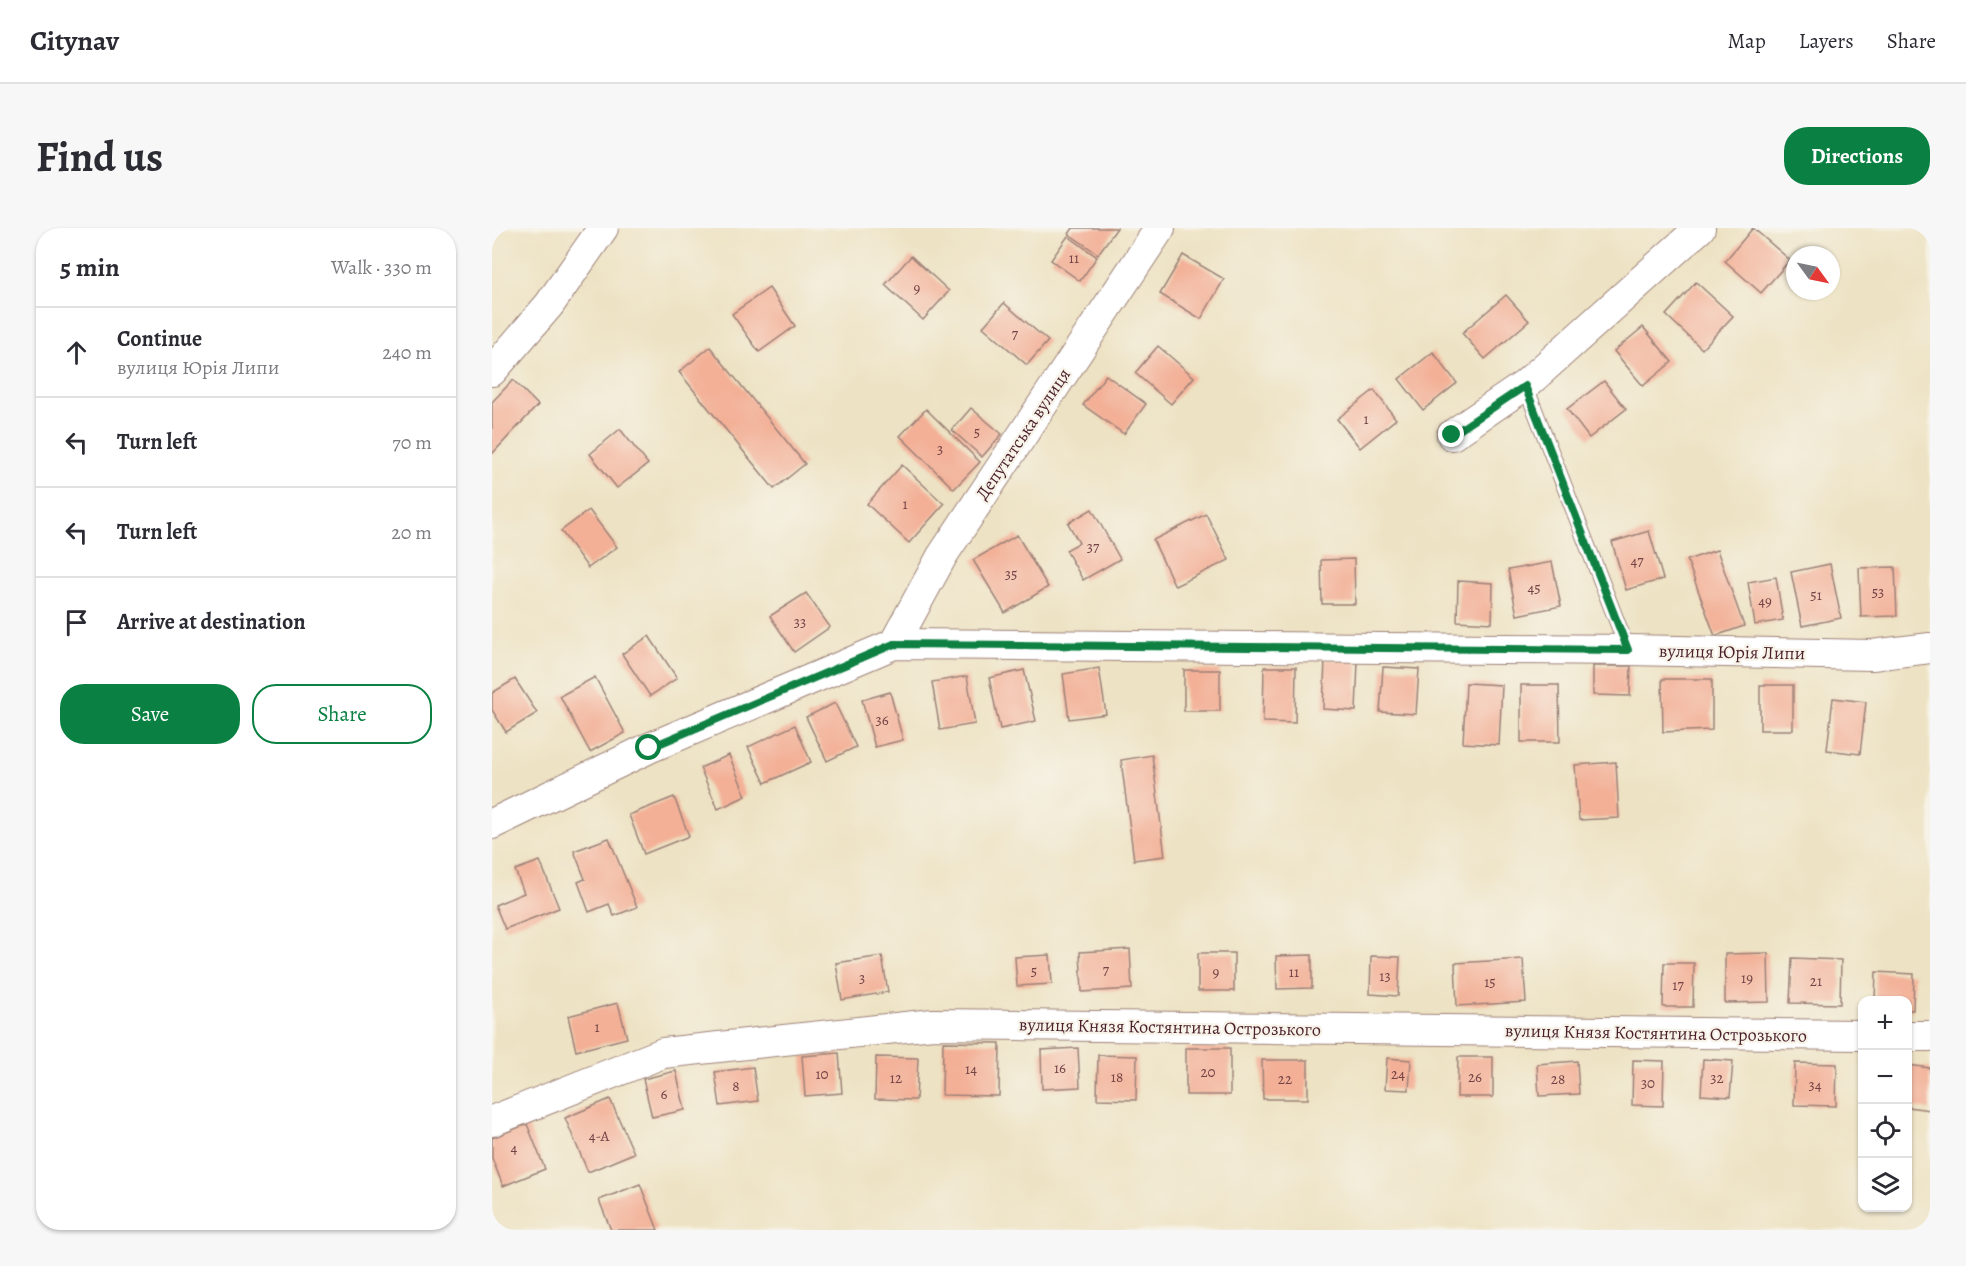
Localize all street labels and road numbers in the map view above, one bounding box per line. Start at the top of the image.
street label: Депутатська вулиця [970,364,1076,504]
street label: вулиця Юрія Липи [1659,639,1805,665]
street label: вулиця Князя Костянтина Острозького [1019,1012,1321,1042]
street label: вулиця Князя Костянтина Острозького [1505,1018,1807,1048]

